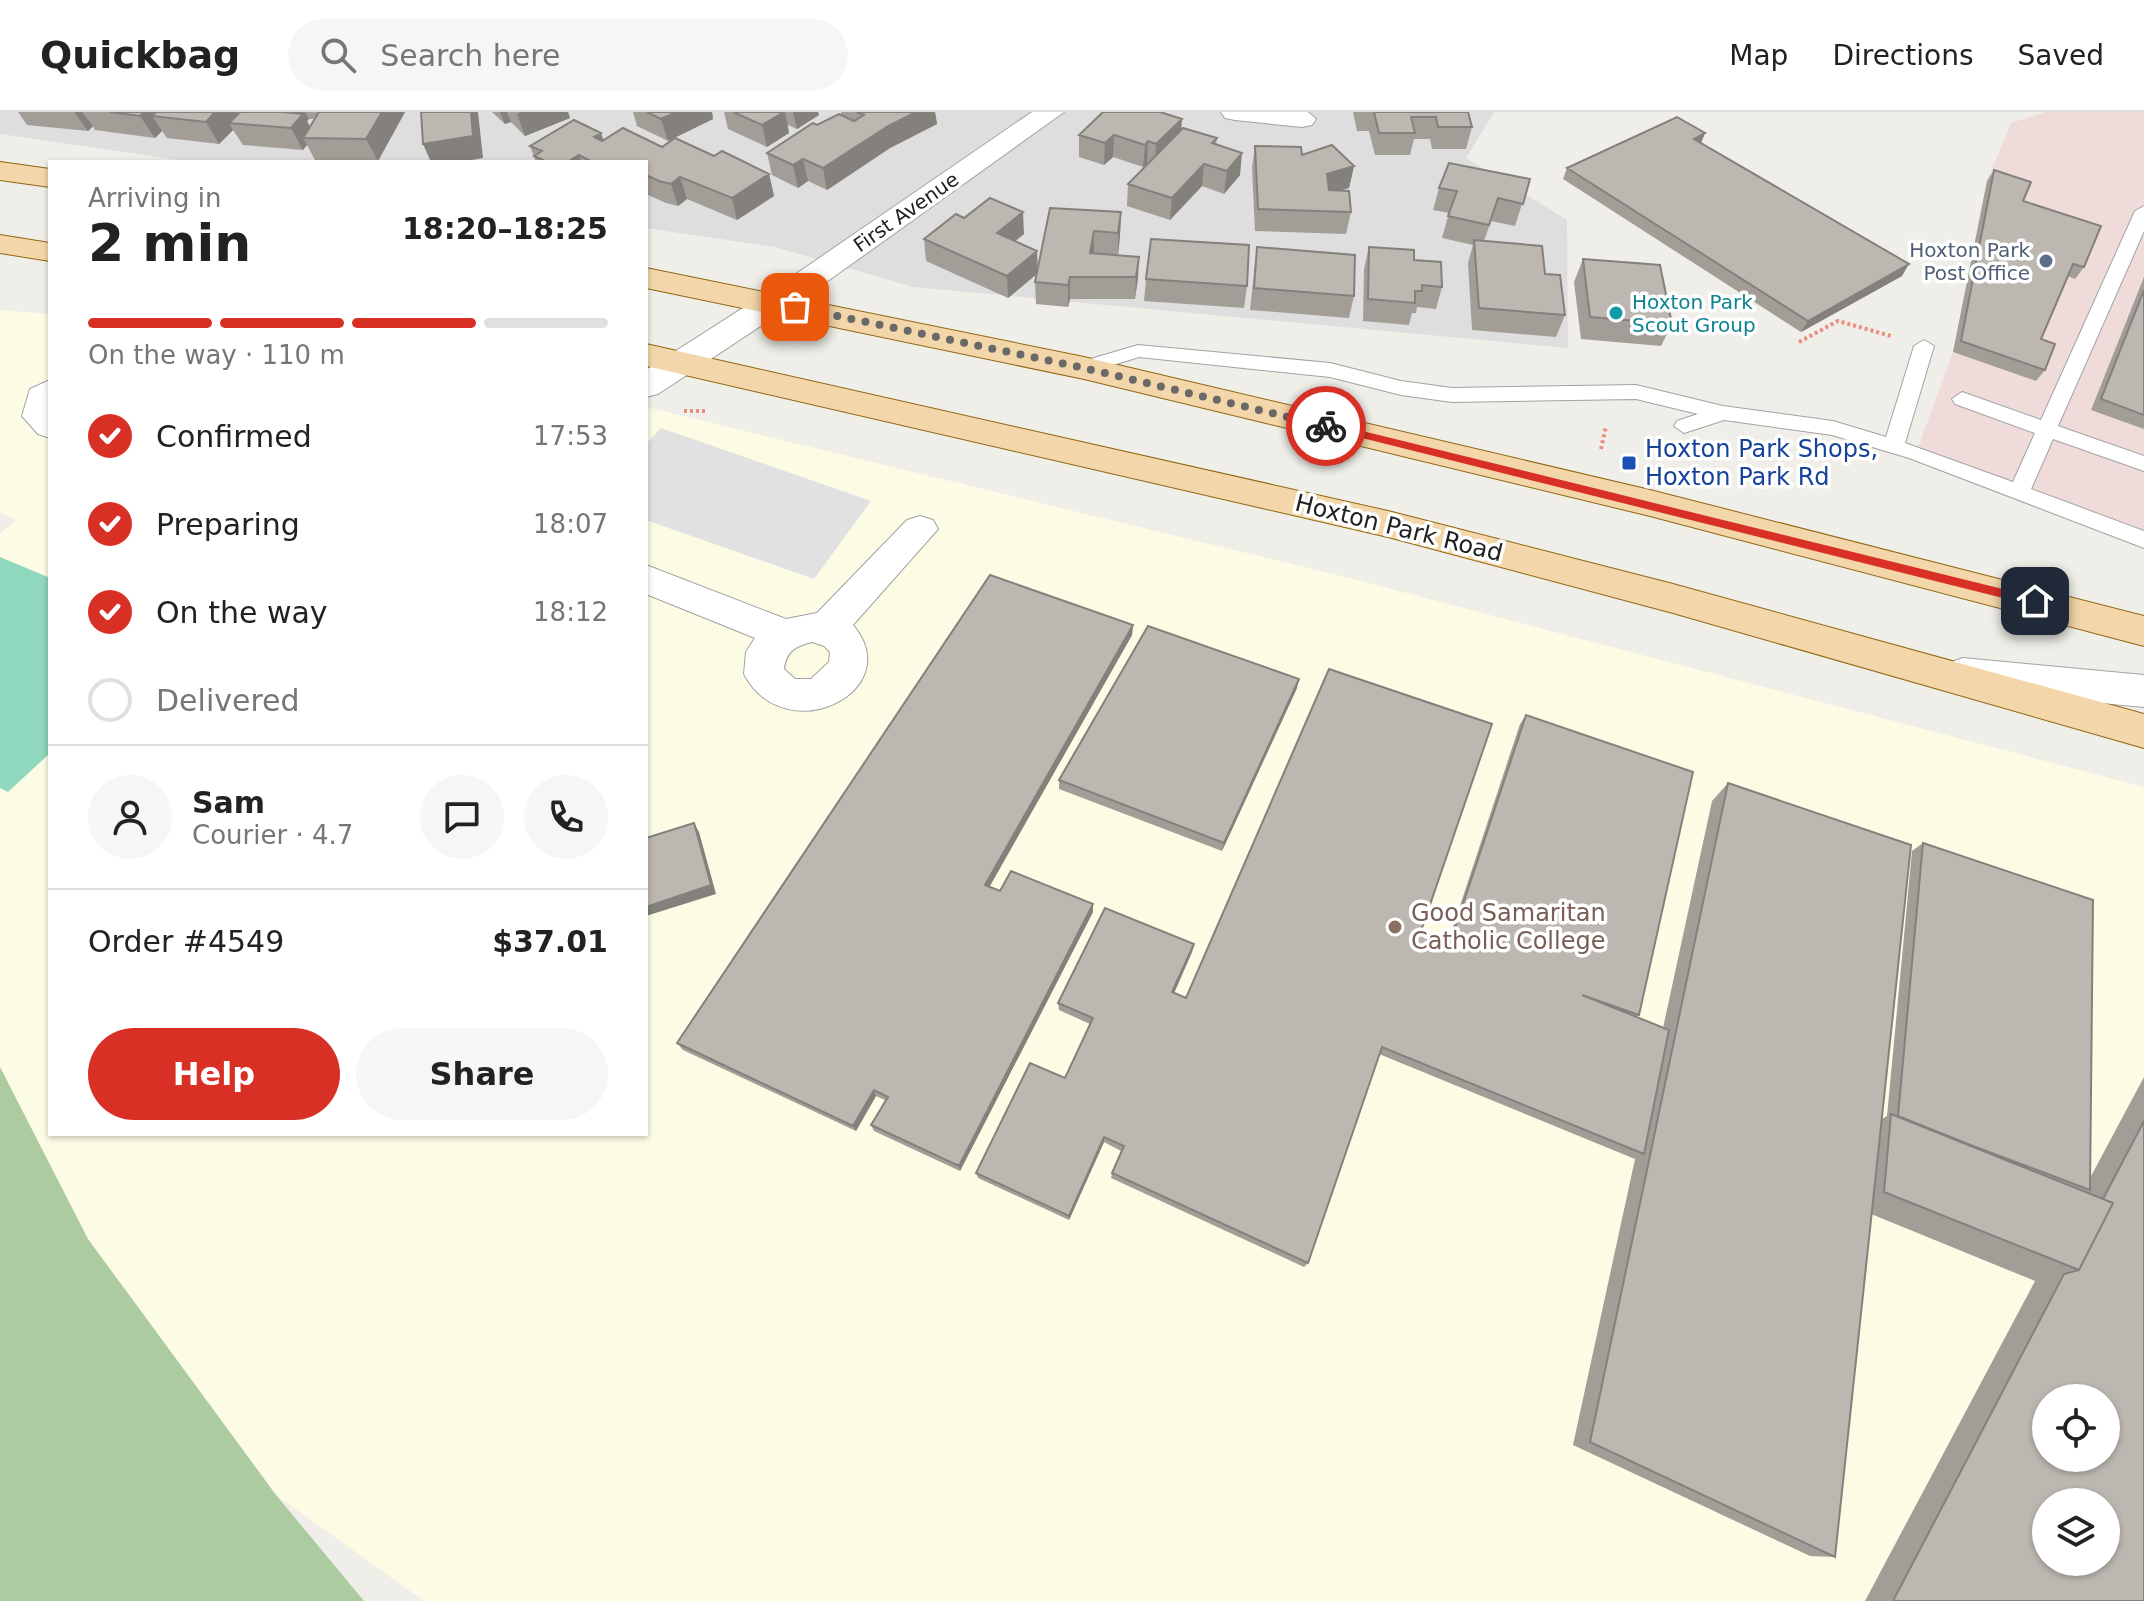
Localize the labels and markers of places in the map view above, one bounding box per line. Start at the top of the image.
place label: Hoxton Park Post Office [1909,238,2030,285]
marker: Hoxton Park Post Office [2037,252,2055,270]
pin [761,273,829,341]
place label: Hoxton Park Scout Group [1632,290,1756,337]
marker: Hoxton Park Scout Group [1607,304,1625,322]
place label: Hoxton Park Shops, Hoxton Park Rd [1645,435,1878,491]
marker: Hoxton Park Shops, Hoxton Park Rd [1620,454,1638,472]
pin [2001,567,2069,635]
place label: Good Samaritan Catholic College [1411,899,1606,955]
marker: Good Samaritan Catholic College [1386,918,1404,936]

